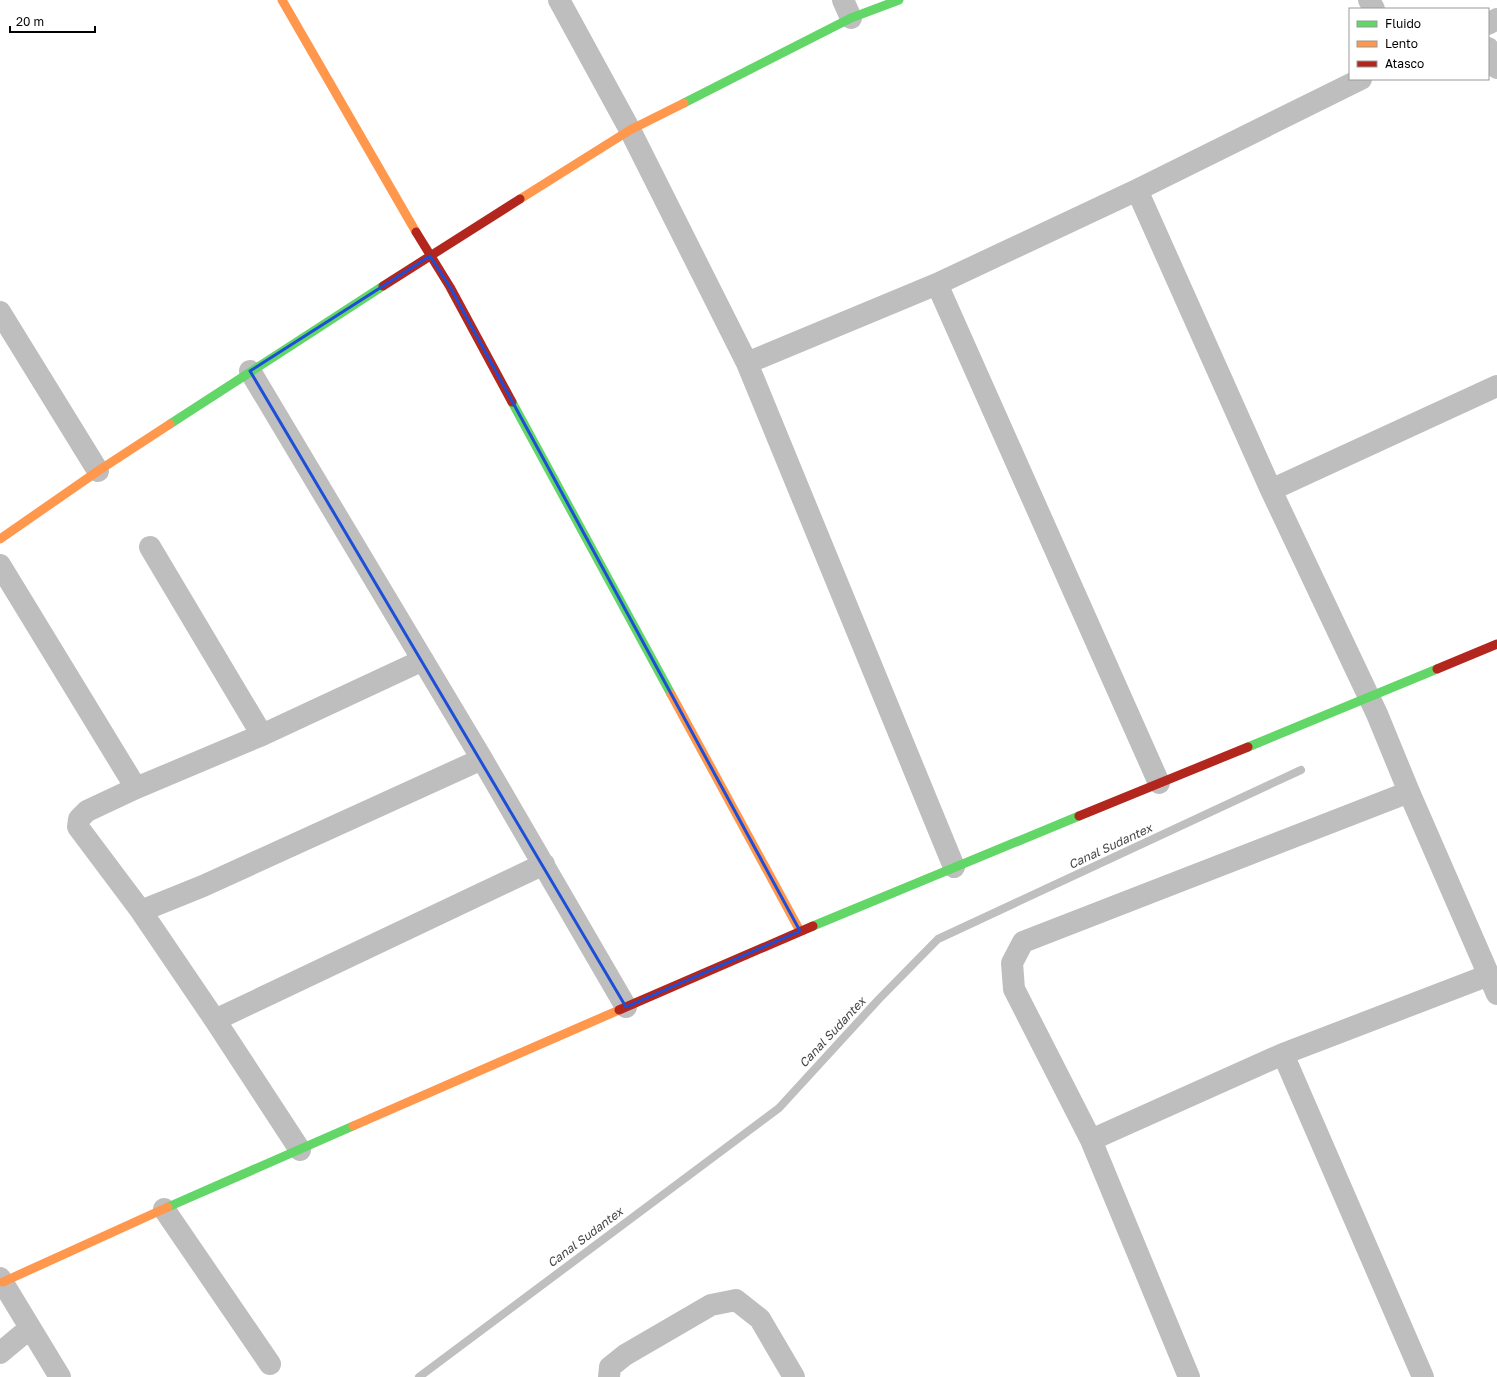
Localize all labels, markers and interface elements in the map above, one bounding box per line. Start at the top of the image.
scale bar [10,8,95,34]
legend [1349,8,1489,80]
text: 20 m [16,14,44,29]
text: Fluido [1385,16,1421,31]
text: Lento [1385,36,1418,51]
text: Atasco [1385,56,1424,71]
water label: Canal Sudantex [1066,820,1155,872]
water label: Canal Sudantex [796,993,869,1070]
water label: Canal Sudantex [544,1203,627,1270]

